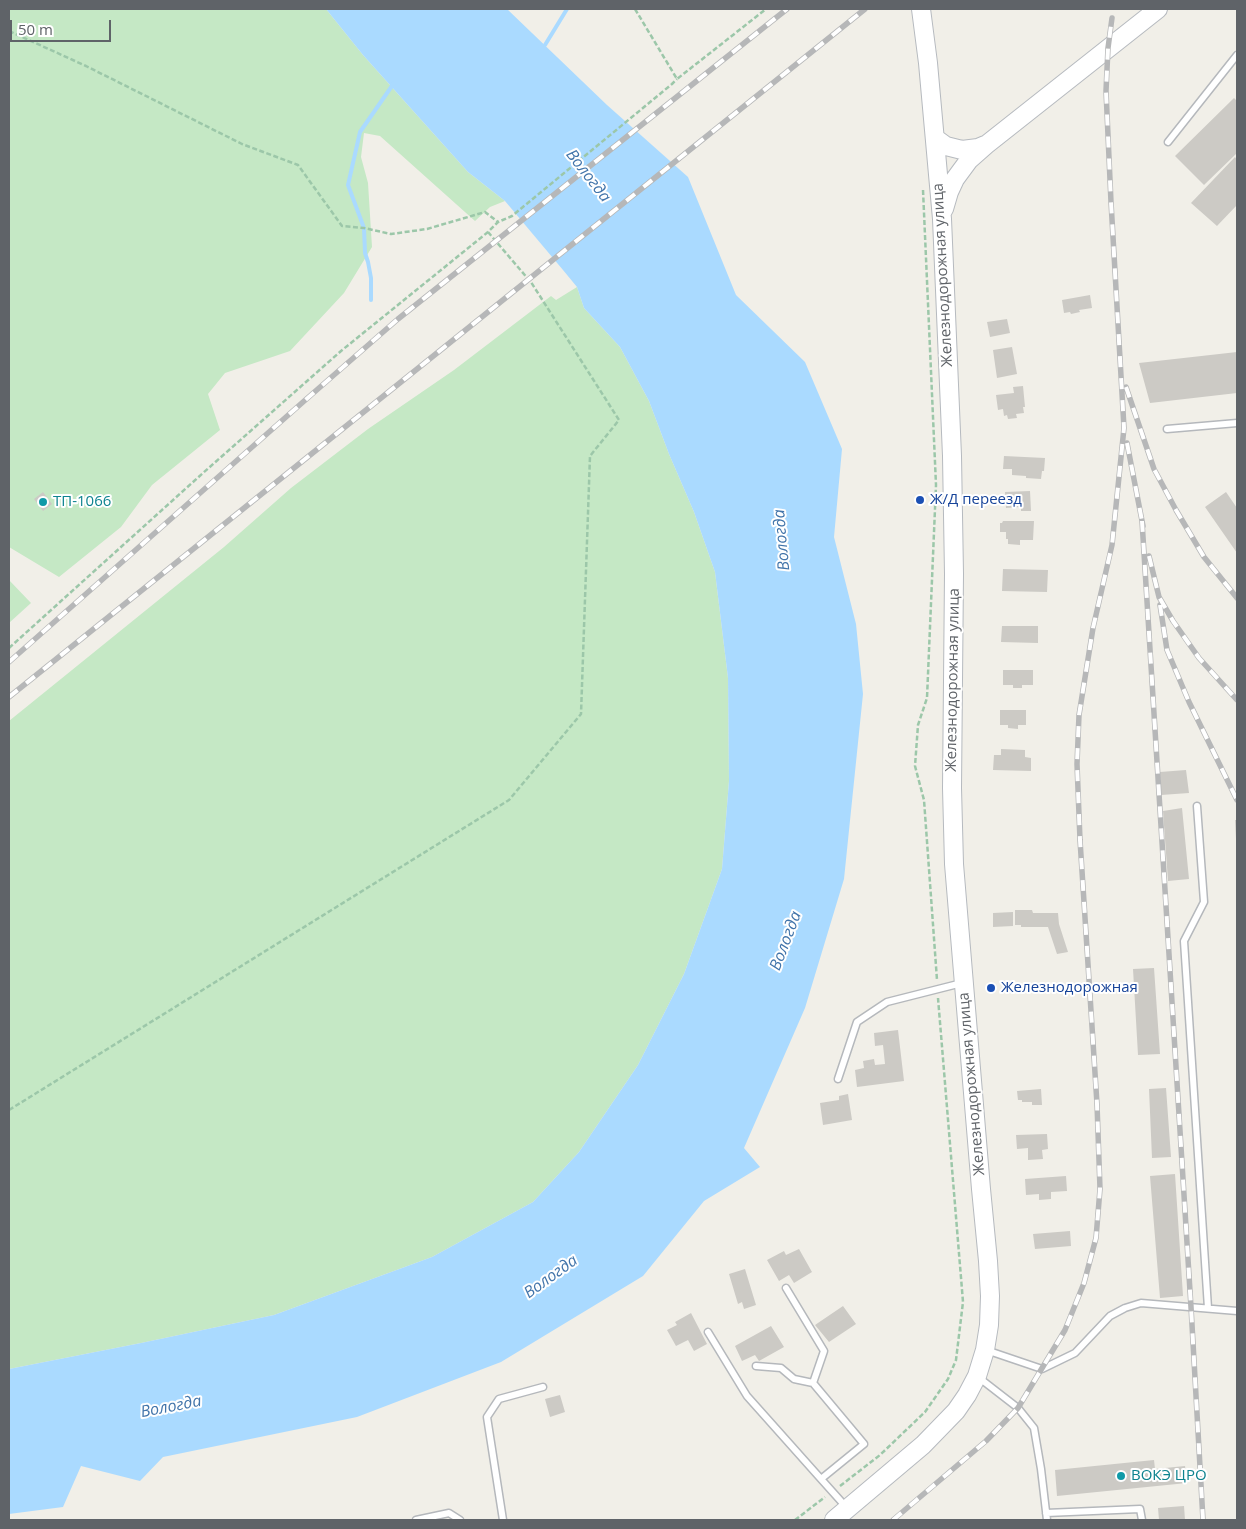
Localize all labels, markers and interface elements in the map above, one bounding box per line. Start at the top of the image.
scale bar [12,10,114,42]
text: 50 m [18,19,53,39]
water label: Вологда [561,146,615,206]
street label: Железнодорожная улица [929,183,957,367]
place label: Ж/Д переезд [930,491,1022,509]
place label: ТП-1066 [53,493,111,511]
marker: Ж/Д переезд [914,494,926,506]
marker: ТП-1066 [37,496,49,508]
water label: Вологда [770,508,794,572]
street label: Железнодорожная улица [942,588,964,772]
water label: Вологда [766,909,806,973]
place label: Железнодорожная [1001,979,1138,997]
marker: Железнодорожная [985,982,997,994]
street label: Железнодорожная улица [955,992,989,1176]
water label: Вологда [520,1251,582,1303]
water label: Вологда [139,1392,203,1422]
place label: ВОКЭ ЦРО [1131,1467,1207,1485]
marker: ВОКЭ ЦРО [1115,1470,1127,1482]

